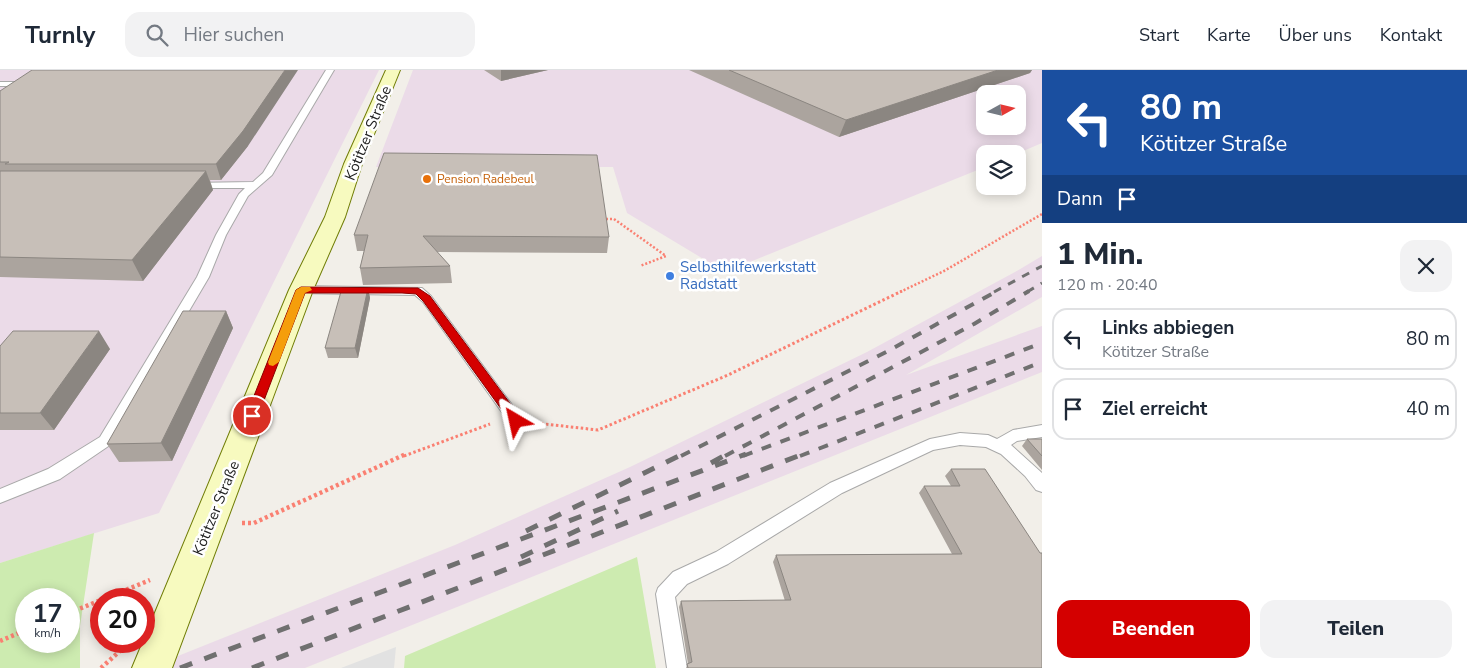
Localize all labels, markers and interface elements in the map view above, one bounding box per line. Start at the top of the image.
search box [125,12,475,57]
text: Turnly [25,19,95,51]
icon: search [143,21,171,49]
text: Hier suchen [183,22,284,48]
text: Start [1139,23,1179,47]
text: Karte [1207,23,1251,47]
text: Über uns [1279,23,1352,47]
text: Kontakt [1380,23,1442,47]
street label: Kötitzer Straße [340,83,396,183]
text: 80 m [1140,84,1222,131]
north arrow [976,85,1026,135]
map controls [976,85,1026,195]
icon: left [1057,90,1122,155]
text: Kötitzer Straße [1140,129,1287,159]
button: layers [976,145,1026,195]
place label: Pension Radebeul [437,171,535,187]
marker: Pension Radebeul [421,173,433,185]
icon: arrive [1113,185,1141,213]
text: Dann [1057,186,1103,212]
text: 1 Min. [1057,234,1143,275]
button: close [1400,240,1452,292]
place label: Selbsthilfewerkstatt Radstatt [680,257,816,294]
marker: Selbsthilfewerkstatt Radstatt [664,270,676,282]
text: 120 m · 20:40 [1057,274,1158,296]
text: Links abbiegen [1102,315,1234,341]
icon: left [1059,325,1087,353]
text: 80 m [1406,326,1450,352]
text: Kötitzer Straße [1102,341,1209,363]
position arrow [489,394,541,446]
pin [231,395,273,437]
icon: arrive [1059,395,1087,423]
text: Ziel erreicht [1102,396,1207,422]
text: 40 m [1406,396,1450,422]
icon: arrive [238,402,266,430]
street label: Kötitzer Straße [188,458,244,558]
speed limit sign: 20 [90,588,155,653]
text: 17 [32,597,63,631]
button: Beenden [1057,600,1250,658]
button: Teilen [1260,600,1452,658]
text: km/h [34,625,61,641]

